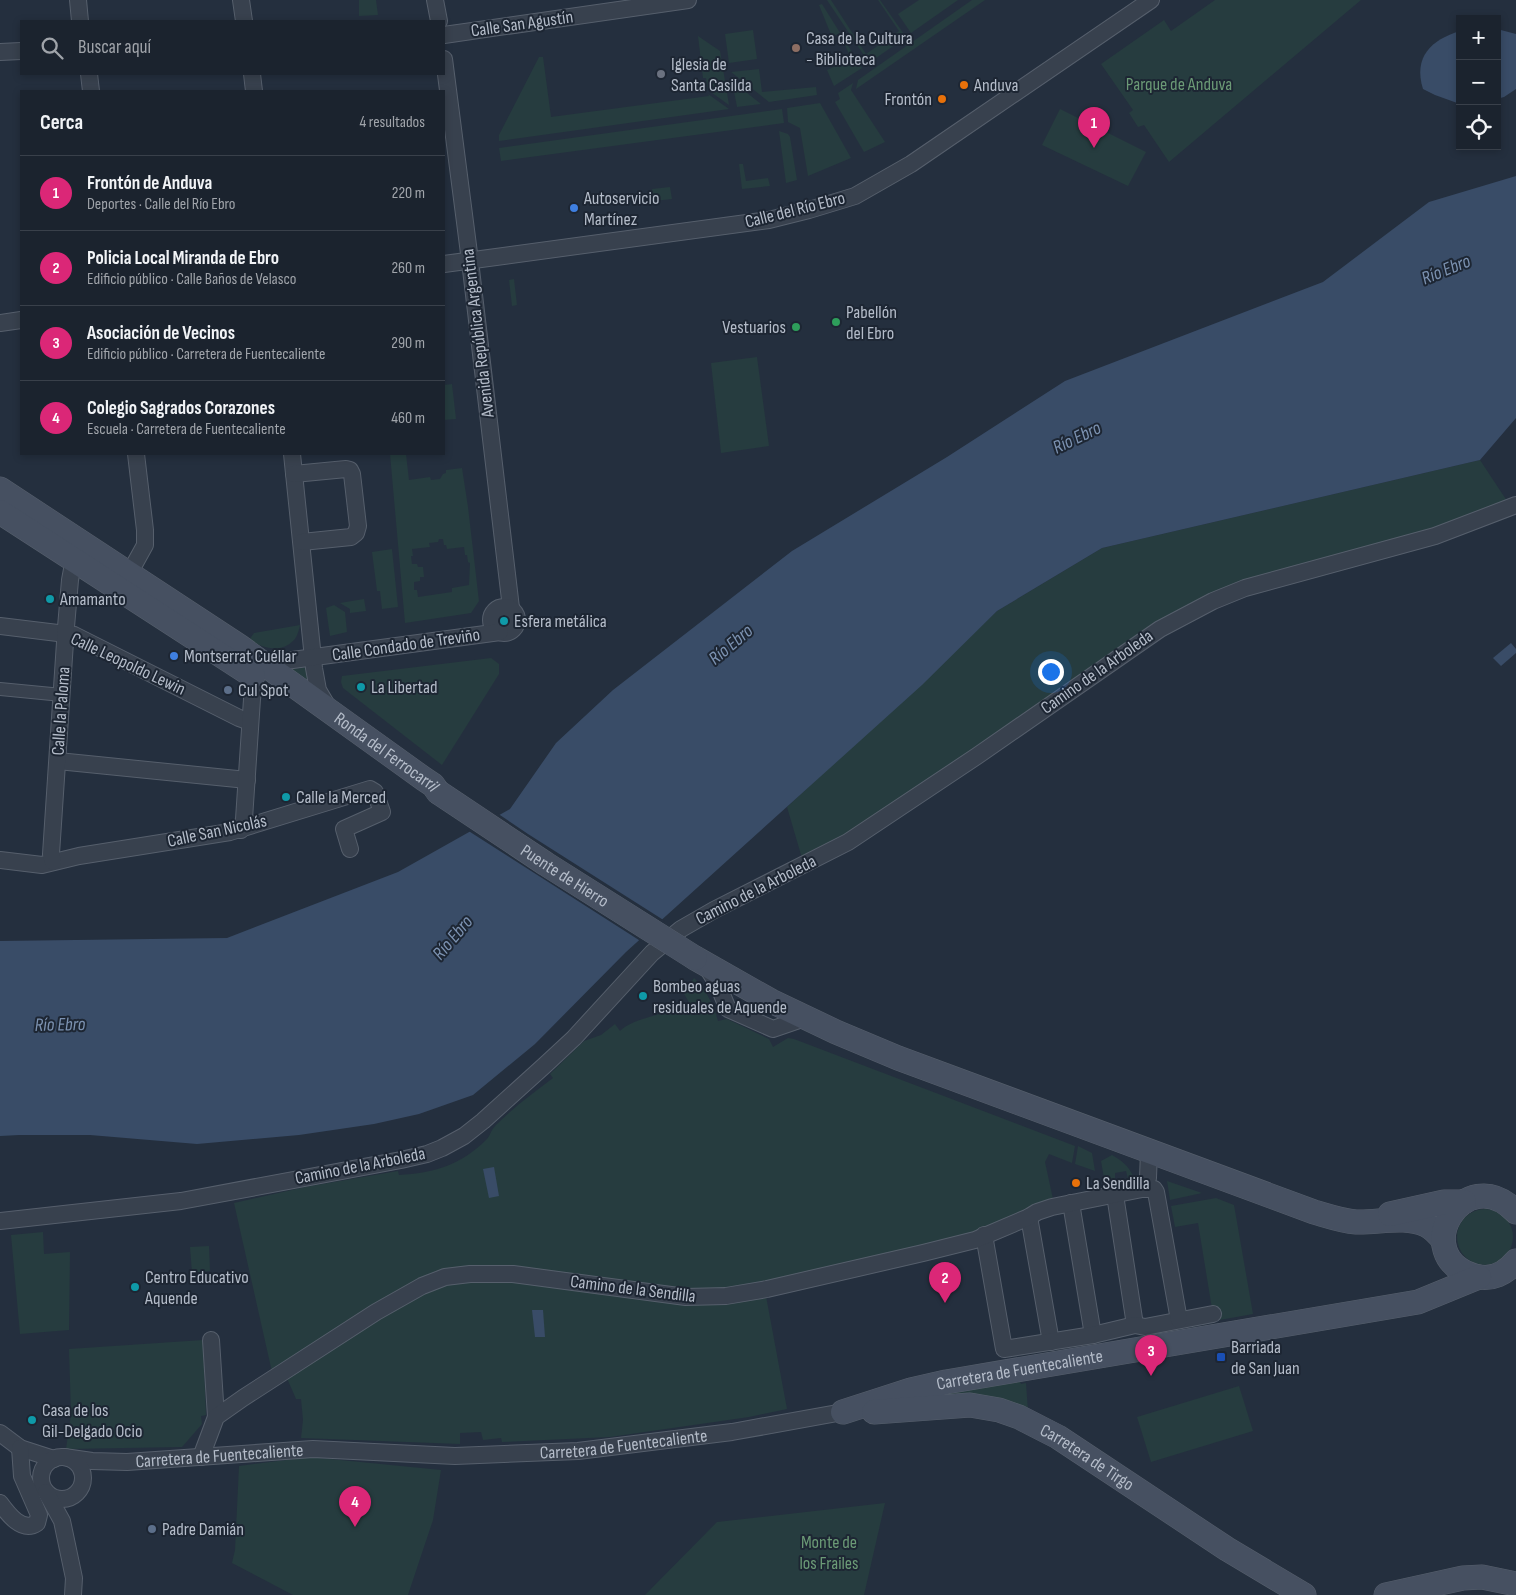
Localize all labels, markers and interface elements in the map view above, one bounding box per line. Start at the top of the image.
street label: Calle San Agustín [470,6,574,42]
map controls [1456,15,1501,150]
button: + [1456,15,1501,60]
search box [20,20,445,75]
place label: Casa de la Cultura - Biblioteca [806,28,913,70]
icon: search [38,34,66,62]
text: Buscar aquí [78,36,151,59]
marker: Casa de la Cultura - Biblioteca [790,42,802,54]
place label: Iglesia de Santa Casilda [671,54,752,96]
button: − [1456,60,1501,105]
marker: Iglesia de Santa Casilda [655,68,667,80]
park label: Parque de Anduva [1126,74,1232,95]
place label: Anduva [973,75,1018,96]
marker: Anduva [958,79,970,91]
place label: Frontón [884,89,932,110]
marker: Frontón [936,93,948,105]
button: locate [1456,105,1501,150]
pin: 1 [1078,107,1110,148]
text: Cerca [40,110,83,135]
text: 4 resultados [360,113,425,132]
text: Frontón de Anduva [87,172,212,195]
text: 1 [53,184,59,203]
text: 220 m [392,184,425,203]
street label: Calle del Río Ebro [743,187,847,233]
place label: Autoservicio Martínez [583,188,659,230]
text: Deportes · Calle del Río Ebro [87,195,236,214]
marker: Autoservicio Martínez [568,202,580,214]
text: Policia Local Miranda de Ebro [87,247,279,270]
street label: Avenida República Argentina [457,247,499,420]
water label: Río Ebro [1418,250,1474,290]
text: 2 [52,259,60,278]
text: 260 m [391,259,425,278]
text: Edificio público · Calle Baños de Velasco [87,270,297,289]
place label: Pabellón del Ebro [846,302,897,344]
marker: Pabellón del Ebro [830,316,842,328]
place label: Vestuarios [722,317,786,338]
marker: Vestuarios [790,321,802,333]
text: Asociación de Vecinos [87,322,235,345]
text: 3 [52,334,60,353]
text: 290 m [391,334,425,353]
text: Edificio público · Carretera de Fuentecaliente [87,345,326,364]
text: Colegio Sagrados Corazones [87,397,275,420]
text: 4 [52,409,60,428]
text: 460 m [391,409,425,428]
water label: Río Ebro [1049,416,1105,459]
text: Escuela · Carretera de Fuentecaliente [87,420,286,439]
place label: Amamanto [59,589,126,610]
marker: Amamanto [44,593,56,605]
place label: Esfera metálica [514,611,607,632]
marker: Esfera metálica [498,615,510,627]
water label: Río Ebro [704,620,758,670]
street label: Calle Condado de Treviño [331,624,481,666]
street label: Camino de la Arboleda [1037,625,1157,719]
street label: Calle Leopoldo Lewin [67,628,189,700]
place label: Montserrat Cuéllar [184,646,297,667]
marker: Montserrat Cuéllar [168,650,180,662]
your location [1038,659,1064,685]
street label: Calle la Paloma [47,666,75,756]
place label: La Libertad [371,677,437,698]
place label: Cul Spot [238,680,289,701]
marker: La Libertad [355,681,367,693]
marker: Cul Spot [222,684,234,696]
street label: Ronda del Ferrocarril [330,708,445,795]
place label: Calle la Merced [296,787,386,808]
marker: Calle la Merced [280,791,292,803]
street label: Calle San Nicolás [165,810,269,852]
street label: Puente de Hierro [517,840,613,912]
street label: Camino de la Arboleda [692,851,820,929]
water label: Río Ebro [428,911,478,965]
place label: Bombeo aguas residuales de Aquende [653,976,787,1018]
marker: Bombeo aguas residuales de Aquende [637,990,649,1002]
water label: Río Ebro [34,1013,86,1037]
street label: Camino de la Arboleda [293,1143,427,1189]
place label: La Sendilla [1086,1173,1150,1194]
marker: La Sendilla [1070,1177,1082,1189]
pin: 2 [929,1262,961,1303]
place label: Centro Educativo Aquende [144,1267,249,1309]
street label: Camino de la Sendilla [569,1271,697,1307]
marker: Centro Educativo Aquende [129,1281,141,1293]
pin: 3 [1135,1335,1167,1376]
place label: Barriada de San Juan [1231,1337,1300,1379]
street label: Carretera de Fuentecaliente [934,1345,1104,1394]
marker: Barriada de San Juan [1215,1351,1227,1363]
place label: Casa de los Gil-Delgado Ocio [42,1400,142,1442]
marker: Casa de los Gil-Delgado Ocio [26,1414,38,1426]
street label: Carretera de Tirgo [1037,1419,1138,1495]
street label: Carretera de Fuentecaliente [539,1425,708,1463]
street label: Carretera de Fuentecaliente [135,1439,304,1472]
pin: 4 [339,1486,371,1527]
place label: Padre Damián [162,1519,244,1540]
marker: Padre Damián [146,1523,158,1535]
park label: Monte de los Frailes [799,1532,859,1574]

